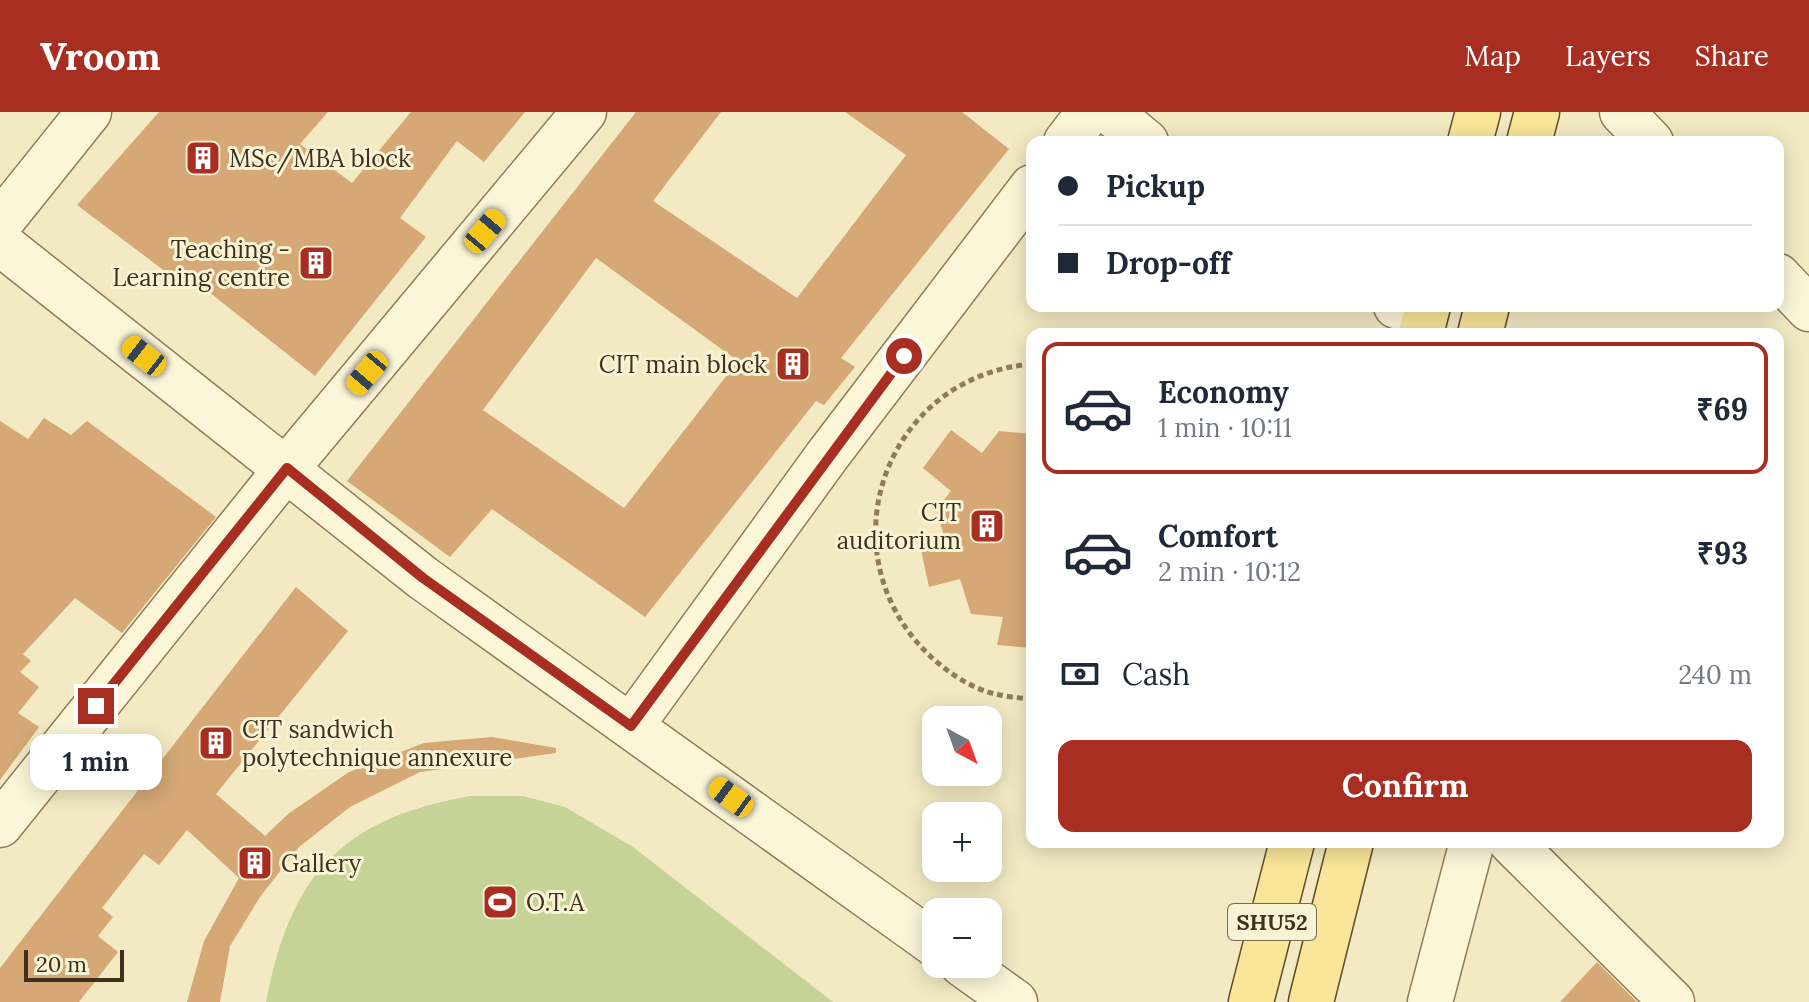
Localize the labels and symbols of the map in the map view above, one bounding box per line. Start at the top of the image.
building icon: MSc/MBA block [184,139,222,177]
place label: MSc/MBA block [229,143,411,174]
car [460,205,510,257]
place label: Teaching - Learning centre [112,234,290,293]
building icon: Teaching - Learning centre [297,244,335,282]
car [118,332,170,380]
route start [886,338,922,374]
building icon: CIT main block [774,345,812,383]
car [342,347,392,399]
place label: CIT main block [599,349,767,380]
place label: CIT auditorium [837,497,961,556]
building icon: CIT auditorium [968,507,1006,545]
route end [78,688,114,724]
north arrow [922,706,1002,786]
place label: CIT sandwich polytechnique annexure [242,714,512,773]
building icon: CIT sandwich polytechnique annexure [197,724,235,762]
callout: 1 min [30,734,162,790]
car [705,773,757,821]
building icon: Gallery [236,844,274,882]
place label: Gallery [281,848,362,879]
sports icon: O.T.A [481,883,519,921]
place label: O.T.A [526,887,585,918]
road number: SHU52 [1228,904,1316,940]
scale bar [24,946,124,982]

